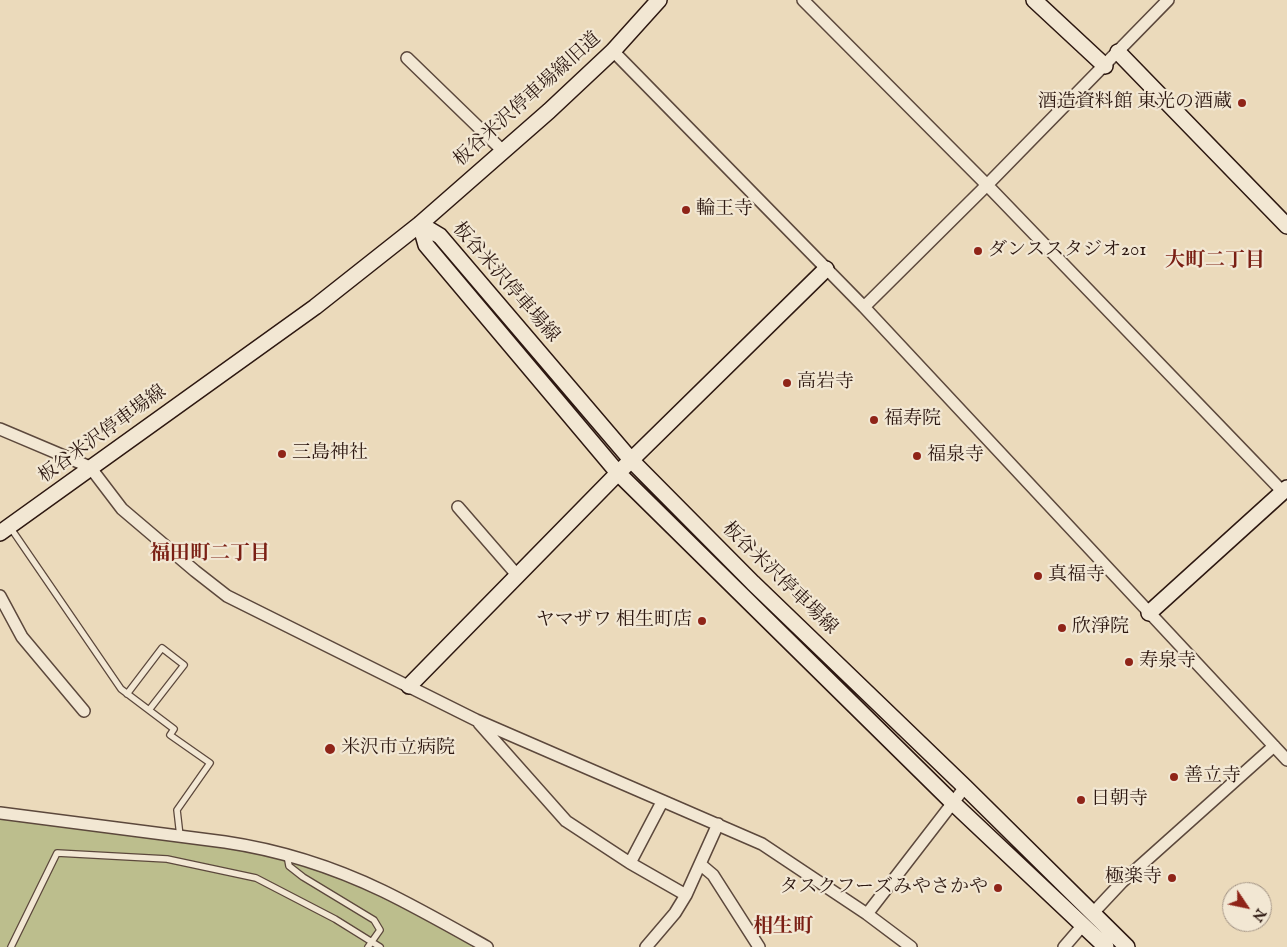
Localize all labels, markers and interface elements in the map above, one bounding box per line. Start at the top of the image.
street label: 板谷米沢停車場線旧道 [450,28,606,172]
place label: 酒造資料館 東光の酒蔵 [1038,92,1232,114]
marker: 酒造資料館 東光の酒蔵 [1236,97,1248,109]
place label: 輪王寺 [696,199,753,221]
marker: 輪王寺 [680,204,692,216]
street label: 板谷米沢停車場線 [447,218,563,348]
place label: ダンススタジオ201 [988,240,1146,262]
marker: ダンススタジオ201 [972,245,984,257]
district label: 大町二丁目 [1165,250,1265,274]
place label: 高岩寺 [797,372,854,394]
marker: 高岩寺 [781,377,793,389]
street label: 板谷米沢停車場線 [35,381,171,489]
place label: 福寿院 [884,409,941,431]
marker: 福寿院 [868,414,880,426]
place label: 三島神社 [292,443,368,465]
place label: 福泉寺 [927,445,984,467]
marker: 三島神社 [276,448,288,460]
marker: 福泉寺 [911,450,923,462]
street label: 板谷米沢停車場線 [716,518,842,640]
district label: 福田町二丁目 [150,543,270,567]
place label: 真福寺 [1048,565,1105,587]
marker: 真福寺 [1032,570,1044,582]
place label: ヤマザワ 相生町店 [536,610,692,632]
marker: ヤマザワ 相生町店 [696,615,708,627]
place label: 欣淨院 [1072,617,1129,639]
marker: 欣淨院 [1056,622,1068,634]
place label: 寿泉寺 [1139,651,1196,673]
marker: 寿泉寺 [1123,656,1135,668]
place label: 米沢市立病院 [341,738,455,760]
marker: 米沢市立病院 [323,742,337,756]
place label: 善立寺 [1184,766,1241,788]
marker: 善立寺 [1168,771,1180,783]
place label: 日朝寺 [1091,789,1148,811]
marker: 日朝寺 [1075,794,1087,806]
place label: 極楽寺 [1105,867,1162,889]
marker: 極楽寺 [1166,872,1178,884]
place label: タスクフーズみやさかや [780,877,988,899]
marker: タスクフーズみやさかや [992,882,1004,894]
north arrow [1222,882,1272,932]
text: N [1248,905,1269,925]
district label: 相生町 [753,916,813,940]

